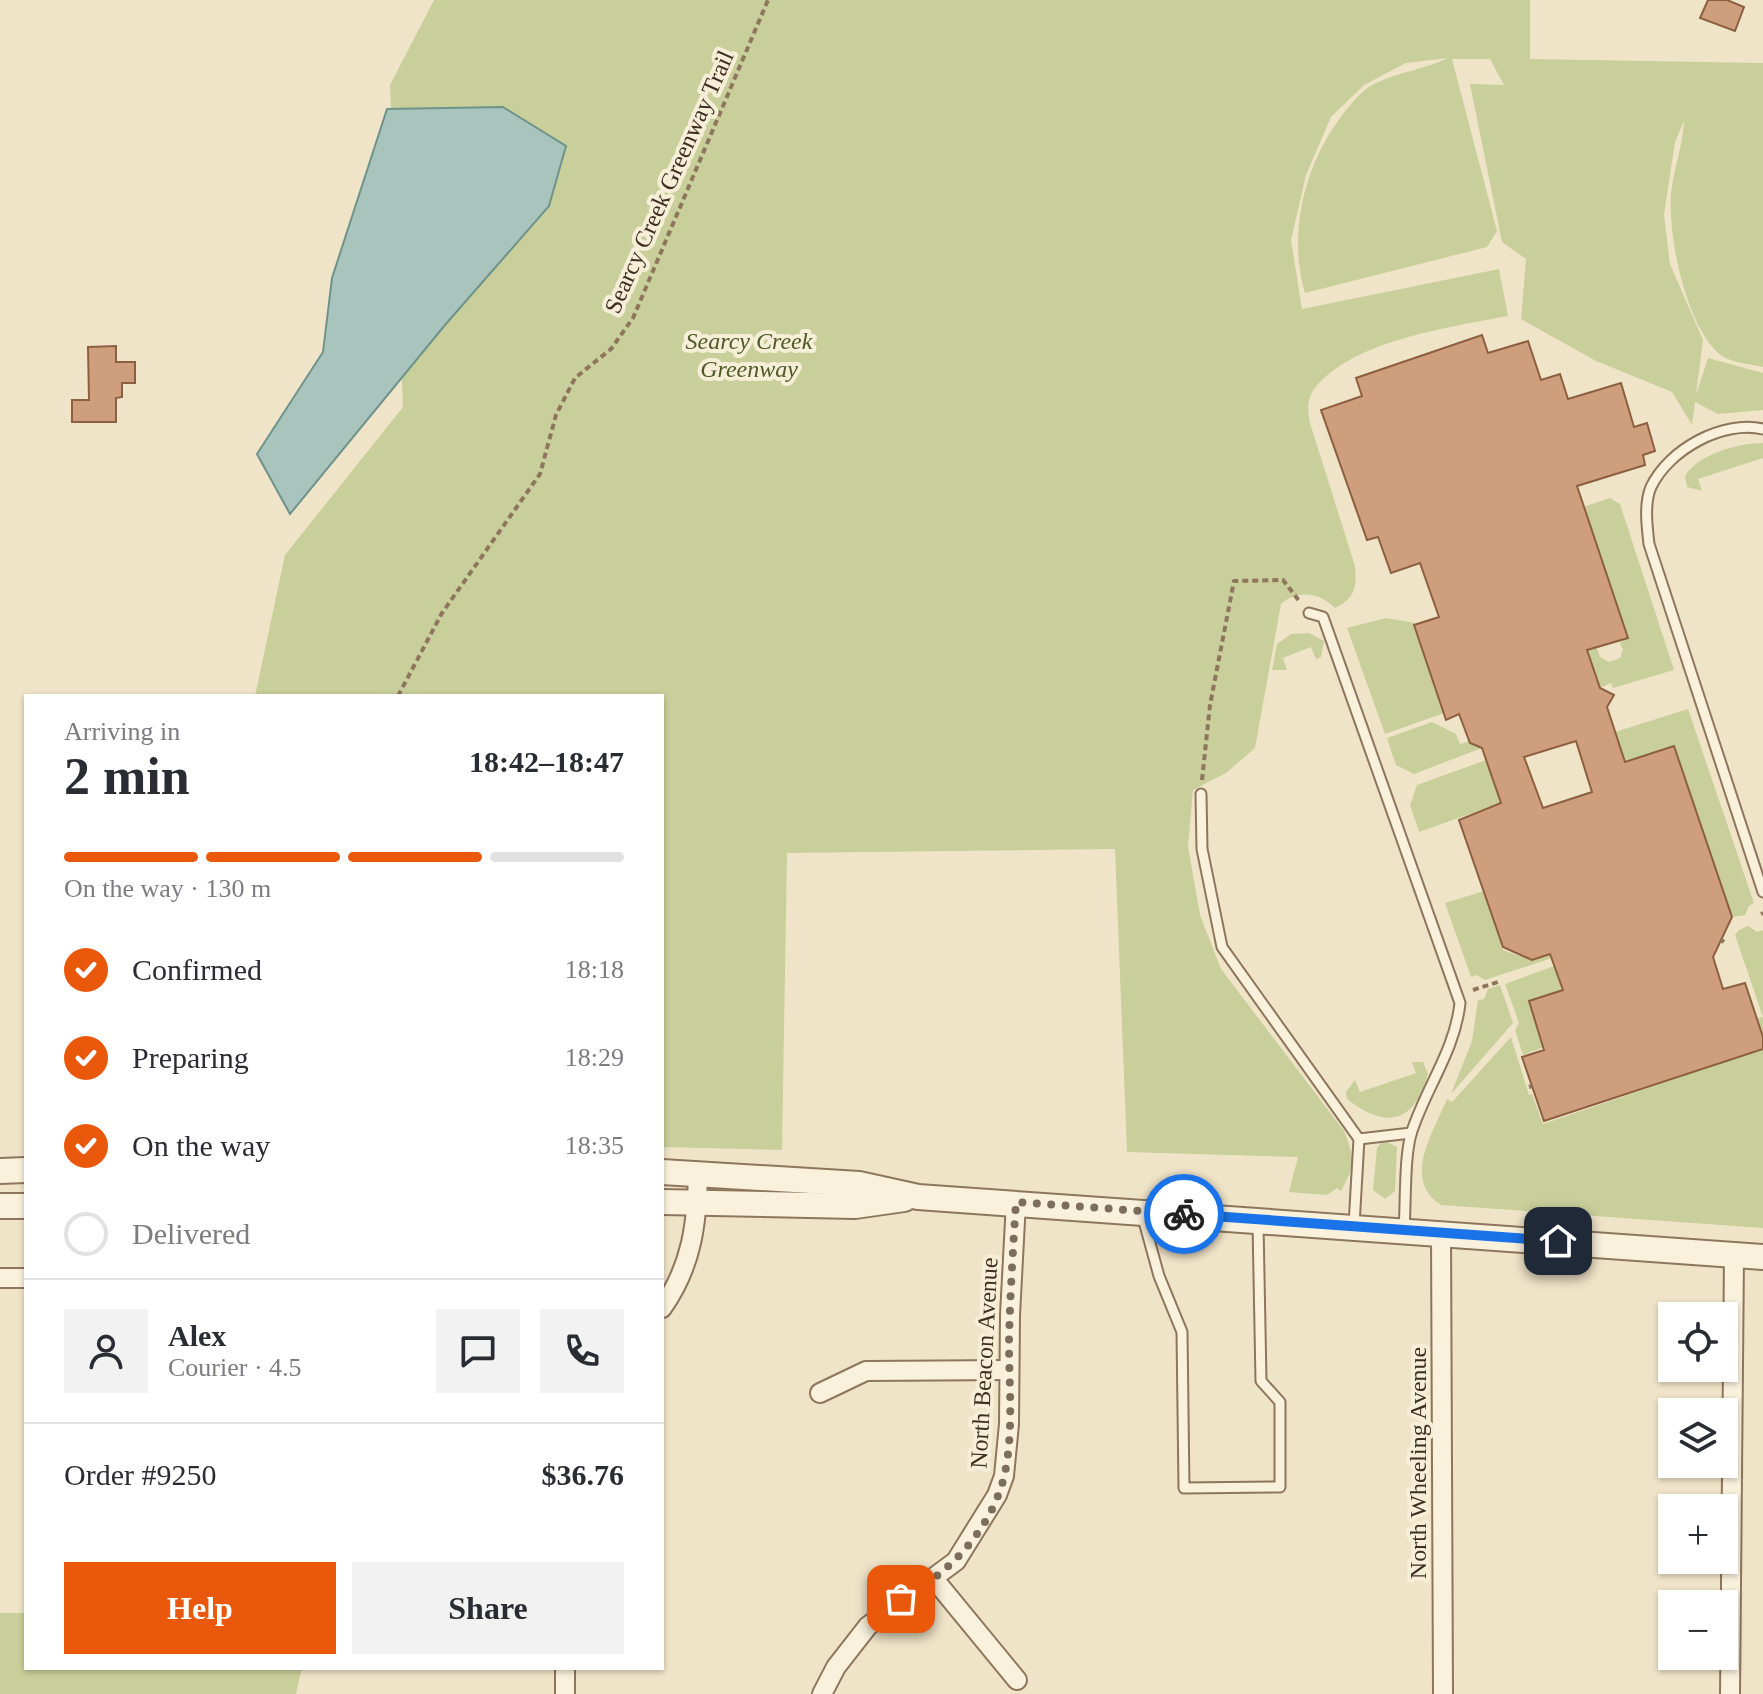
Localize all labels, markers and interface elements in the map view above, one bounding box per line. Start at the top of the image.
street label: Searcy Creek Greenway Trail [599,46,739,317]
park label: Searcy Creek Greenway [686,328,813,382]
text: Arriving in [64,717,180,746]
text: 18:42–18:47 [469,745,624,778]
text: 2 min [64,748,190,805]
text: On the way · 130 m [64,874,271,903]
icon: check [64,948,108,992]
text: Confirmed [132,953,262,986]
text: 18:18 [565,955,624,984]
icon: check [64,1036,108,1080]
text: Preparing [132,1041,249,1074]
text: 18:29 [565,1043,624,1072]
icon: check [64,1124,108,1168]
text: On the way [132,1129,270,1162]
text: 18:35 [565,1131,624,1160]
courier [1144,1174,1224,1254]
icon: bike [1162,1192,1206,1236]
pin [1524,1207,1592,1275]
text: Delivered [132,1217,250,1250]
icon: home [1536,1219,1580,1263]
street label: North Beacon Avenue [965,1257,1003,1469]
map controls [1658,1302,1738,1670]
button: locate [1658,1302,1738,1382]
button: person [64,1309,148,1393]
button: chat [436,1309,520,1393]
button: phone [540,1309,624,1393]
text: Alex [168,1319,226,1352]
street label: North Wheeling Avenue [1405,1347,1431,1579]
text: Courier · 4.5 [168,1353,302,1382]
button: layers [1658,1398,1738,1478]
text: Order #9250 [64,1458,216,1491]
text: $36.76 [542,1458,624,1491]
button: + [1658,1494,1738,1574]
button: Help [64,1562,336,1654]
button: Share [352,1562,624,1654]
pin [867,1565,935,1633]
icon: bag [879,1577,923,1621]
button: − [1658,1590,1738,1670]

